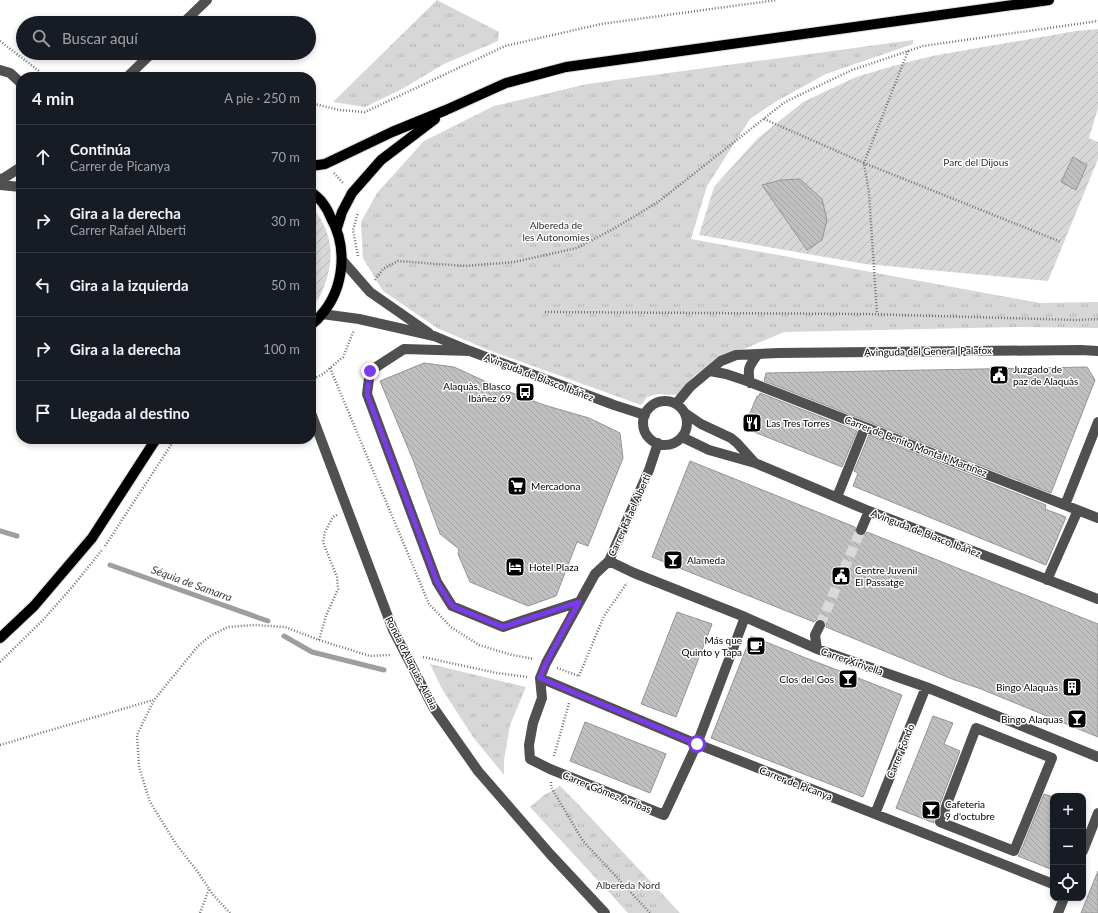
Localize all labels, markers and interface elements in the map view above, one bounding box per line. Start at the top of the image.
search box [16,16,316,60]
icon: search [30,27,52,49]
text: Buscar aquí [62,29,138,47]
text: 4 min [32,88,74,109]
text: A pie · 250 m [224,90,300,106]
text: Continúa [70,140,131,158]
icon: ahead [32,146,54,168]
text: 70 m [271,149,300,165]
park label: Parc del Dijous [943,156,1009,168]
text: Carrer de Picanya [70,158,170,174]
text: Gira a la derecha [70,204,181,222]
icon: right [32,210,54,232]
text: 30 m [271,213,300,229]
park label: Albereda de les Autonomies [522,219,590,243]
text: Carrer Rafael Alberti [70,222,186,238]
icon: left [32,274,54,296]
text: Gira a la izquierda [70,276,189,294]
text: 50 m [271,277,300,293]
icon: right [32,338,54,360]
text: Gira a la derecha [70,340,181,358]
text: 100 m [263,341,300,357]
street label: Avinguda del General Palafox [864,344,992,358]
street label: Avinguda de Blasco Ibáñez [482,351,596,404]
route end [361,362,379,380]
place label: Juzgado de paz de Alaquàs [1013,363,1078,387]
public building icon: Juzgado de paz de Alaquàs [988,364,1010,386]
place label: Alaquàs, Blasco Ibáñez 69 [443,380,511,404]
bus stop icon: Alaquàs, Blasco Ibáñez 69 [514,381,536,403]
icon: arrive [32,402,54,424]
text: Llegada al destino [70,404,190,422]
restaurant icon: Las Tres Torres [741,412,763,434]
street label: Carrer de Benito Montalt Martínez [843,413,989,479]
place label: Las Tres Torres [766,417,830,429]
street label: Carrer Rafael Alberti [605,472,653,558]
supermarket icon: Mercadona [506,475,528,497]
place label: Mercadona [531,480,580,492]
street label: Avinguda de Blasco Ibáñez [869,507,983,560]
bar icon: Alameda [662,549,684,571]
place label: Alameda [687,554,725,566]
hotel icon: Hotel Plaza [504,556,526,578]
place label: Hotel Plaza [529,561,579,573]
water label: Séquia de Samarra [150,562,234,604]
place label: Centre Juvenil El Passatge [855,564,917,588]
public building icon: Centre Juvenil El Passatge [830,565,852,587]
street label: Ronda d'Alaquàs-Aldaia [383,615,441,712]
place label: Más que Quinto y Tapa [682,634,742,658]
cafe icon: Más que Quinto y Tapa [745,635,767,657]
street label: Carrer Xirivella [819,645,885,677]
bar icon: Clos del Gos [837,668,859,690]
place label: Clos del Gos [779,673,834,685]
building icon: Bingo Alaquàs [1061,676,1083,698]
place label: Bingo Alaquàs [996,681,1058,693]
bar icon: Bingo Alaquas [1066,708,1088,730]
place label: Bingo Alaquas [1001,713,1063,725]
street label: Carrer Fondo [884,722,916,780]
route start [688,735,706,753]
street label: Carrer de Picanya [758,764,834,802]
street label: Carrer Gómez Arribas [561,769,653,815]
map controls [1050,793,1086,901]
button: + [1050,793,1086,829]
place label: Cafeteria 9 d'octubre [945,798,995,822]
bar icon: Cafeteria 9 d'octubre [920,799,942,821]
button: − [1050,829,1086,865]
button: locate [1050,865,1086,901]
park label: Albereda Nord [596,879,660,891]

